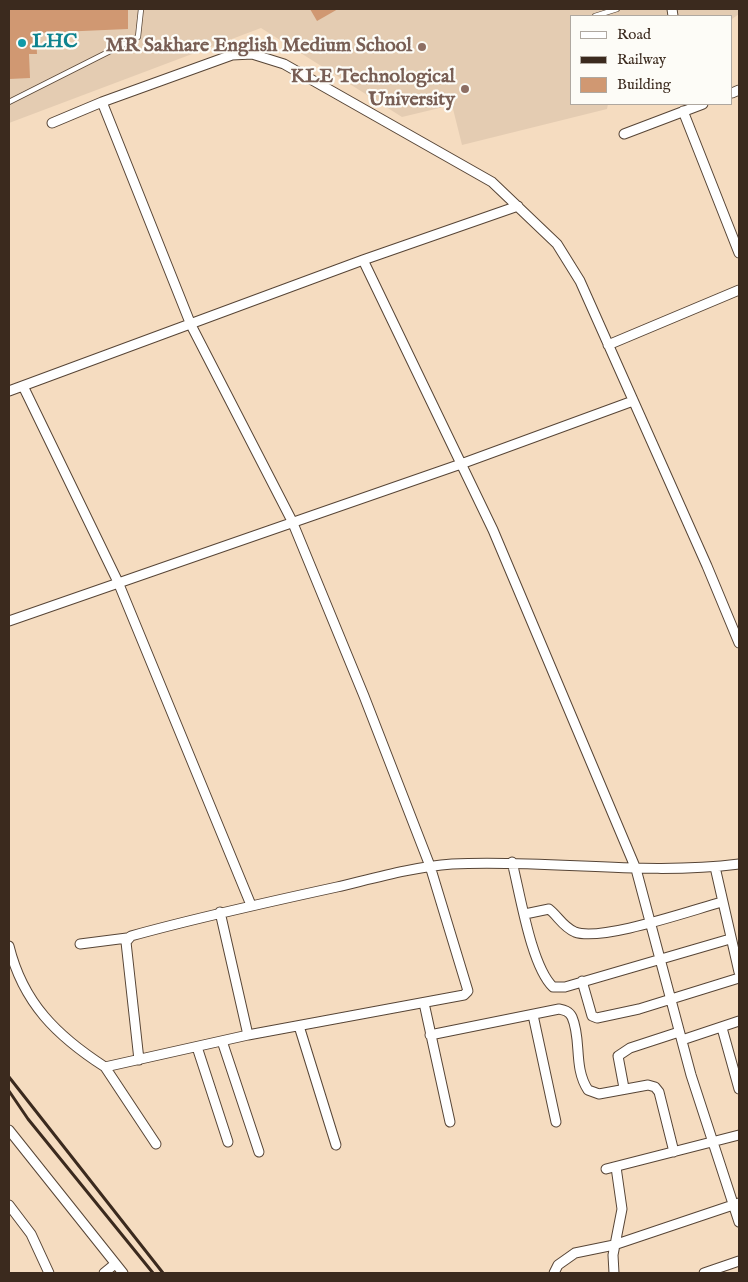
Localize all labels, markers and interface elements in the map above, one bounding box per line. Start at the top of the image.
legend [570,15,733,105]
text: Road [617,25,651,44]
place label: LHC [32,31,78,55]
place label: MR Sakhare English Medium School [105,35,412,59]
marker: LHC [16,37,28,49]
marker: MR Sakhare English Medium School [416,41,428,53]
text: Railway [617,50,666,69]
place label: KLE Technological University [291,66,455,113]
text: Building [617,75,671,94]
marker: KLE Technological University [459,83,471,95]

